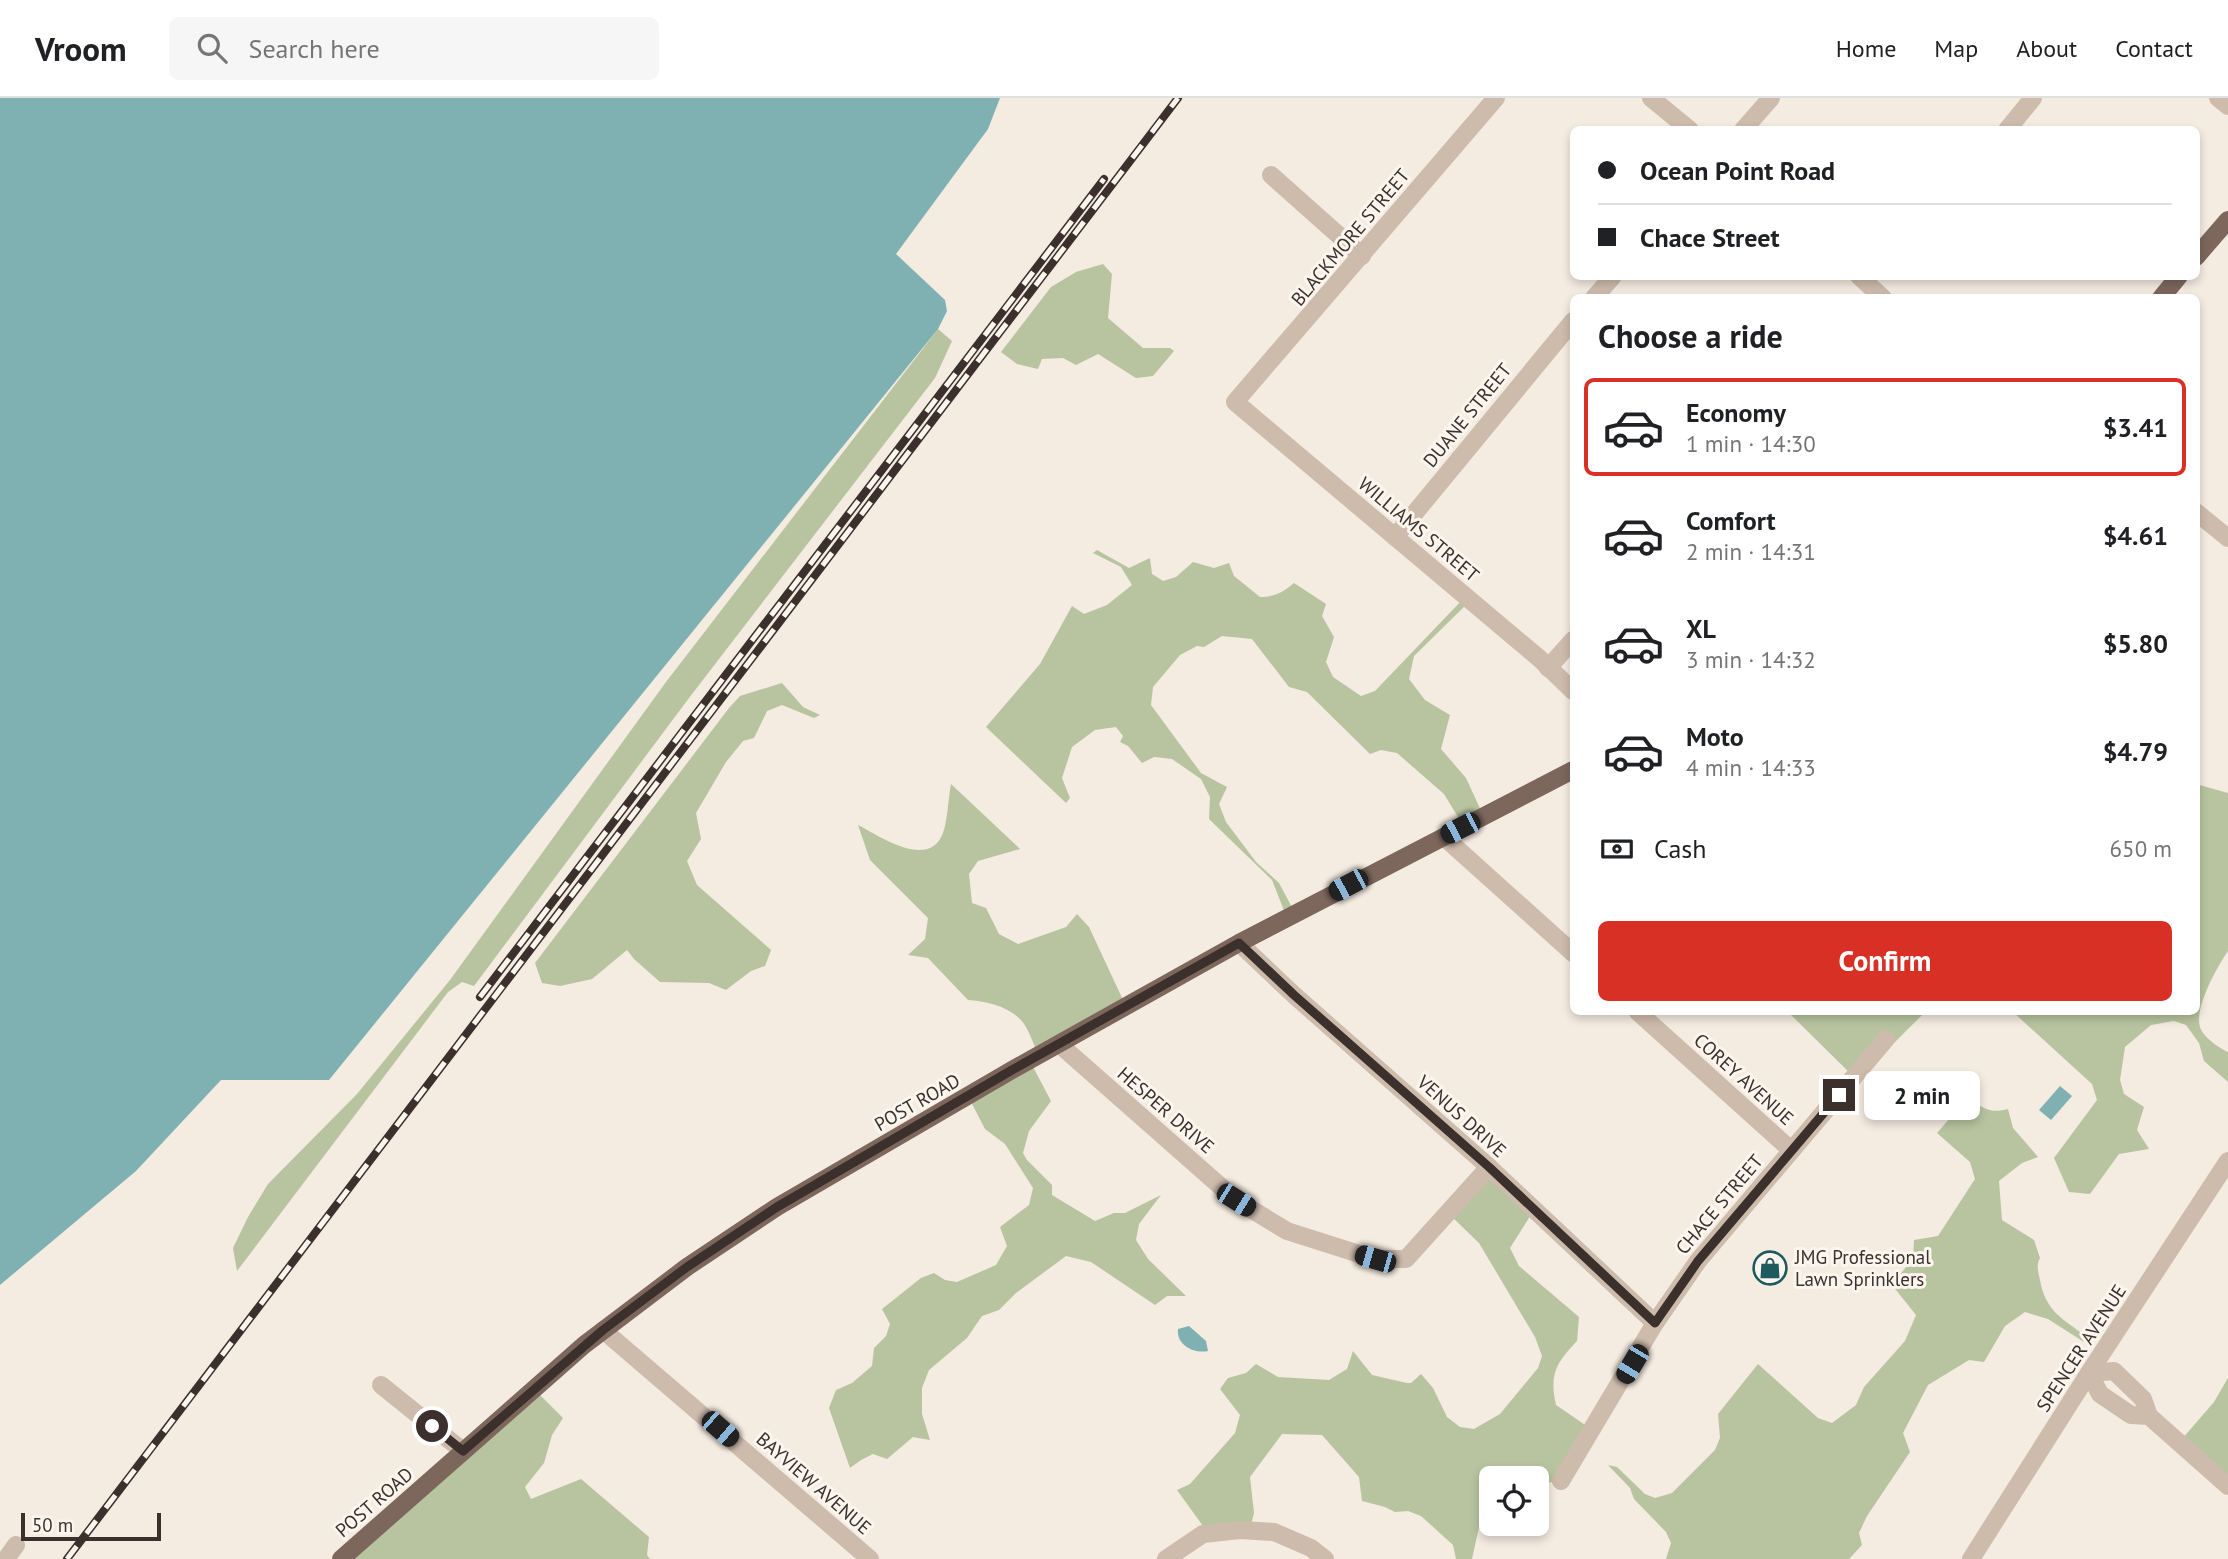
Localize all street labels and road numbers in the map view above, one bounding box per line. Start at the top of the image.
street label: BLACKMORE STREET [1286,163,1415,310]
street label: DUANE STREET [1418,358,1517,472]
street label: WILLIAMS STREET [1354,471,1485,587]
street label: COREY AVENUE [1689,1028,1799,1130]
street label: HESPER DRIVE [1113,1061,1219,1159]
street label: POST ROAD [870,1068,964,1136]
street label: VENUS DRIVE [1412,1069,1511,1162]
street label: CHACE STREET [1670,1149,1768,1259]
street label: SPENCER AVENUE [2031,1280,2131,1416]
street label: BAYVIEW AVENUE [752,1427,876,1539]
street label: POST ROAD [330,1462,418,1542]

